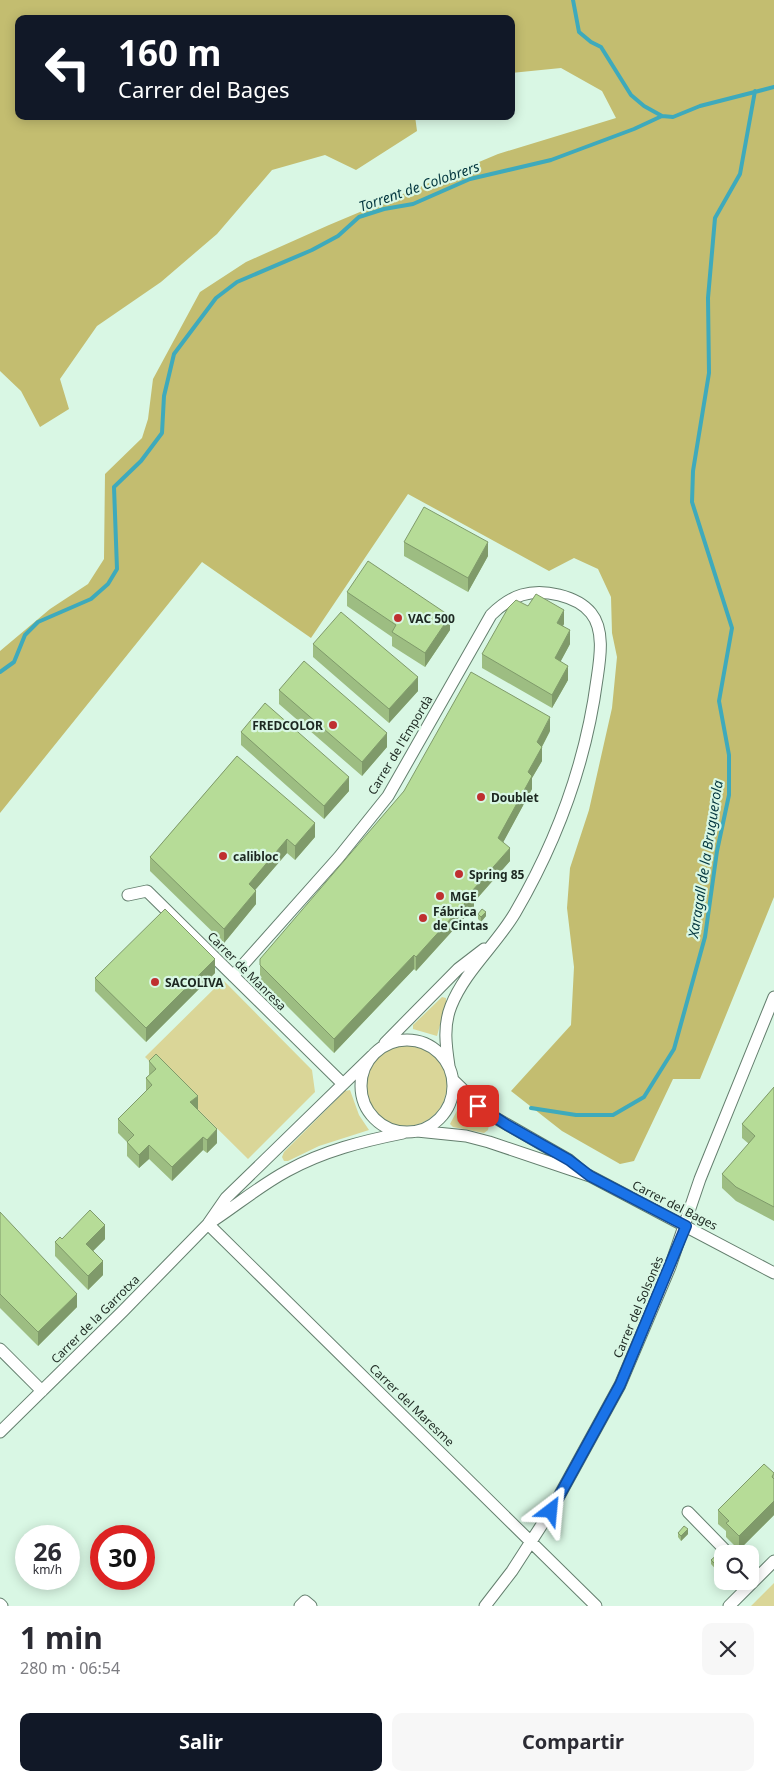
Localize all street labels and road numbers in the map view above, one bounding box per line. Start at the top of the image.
street label: Carrer de l'Empordà [364,692,436,798]
street label: Carrer de Manresa [204,928,290,1014]
street label: Carrer del Bages [629,1176,721,1234]
street label: Carrer del Solsonès [609,1253,667,1361]
street label: Carrer de la Garrotxa [47,1271,143,1367]
street label: Carrer del Maresme [366,1360,458,1450]

